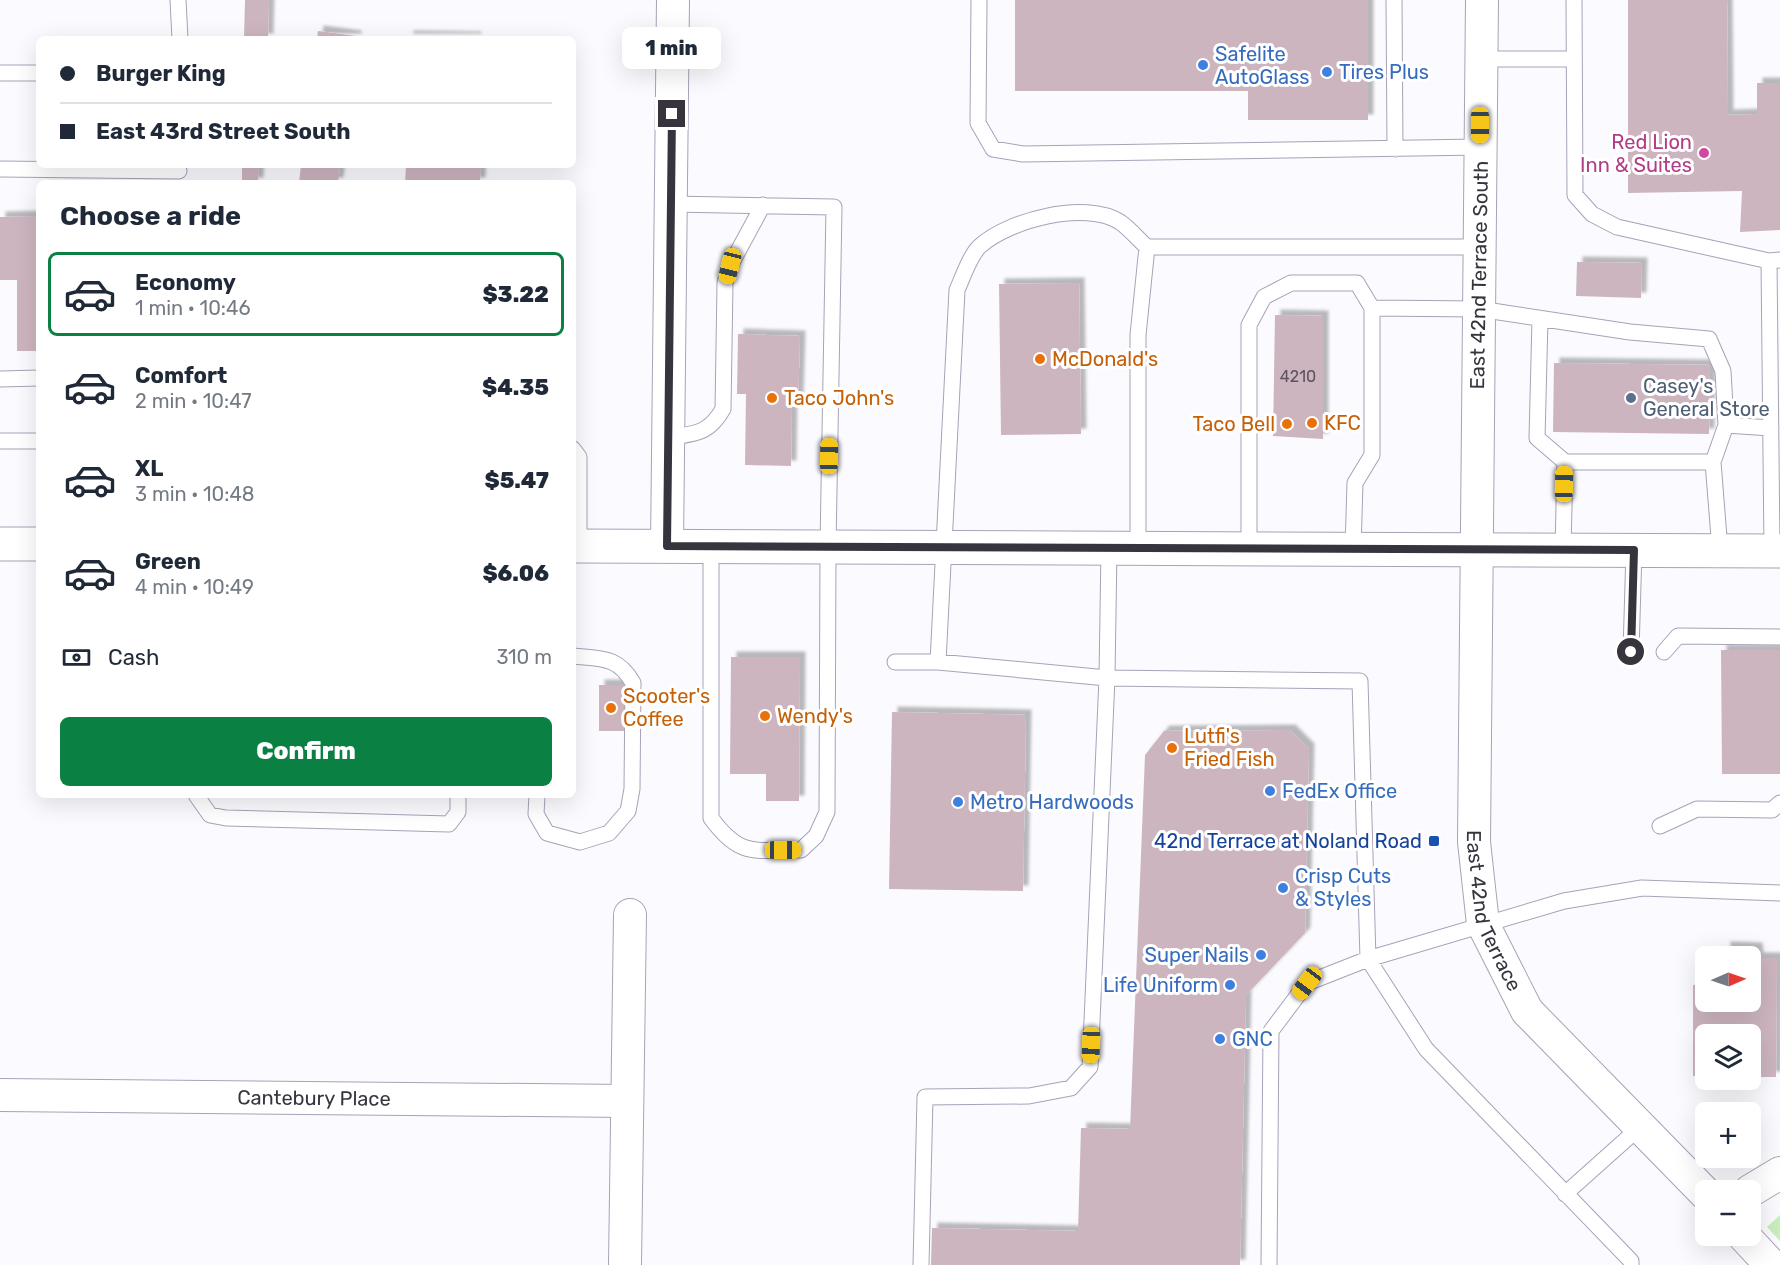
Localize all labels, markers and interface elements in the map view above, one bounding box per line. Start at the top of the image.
callout: 1 min [622,27,722,69]
text: 1 min [645,36,698,60]
place label: Safelite AutoGlass [1215,42,1310,89]
marker: Safelite AutoGlass [1196,58,1210,72]
text: Burger King [96,60,226,87]
place label: Tires Plus [1339,60,1429,84]
marker: Tires Plus [1320,65,1334,79]
route end [658,100,685,127]
car [1471,107,1489,143]
text: East 43rd Street South [96,118,351,145]
place label: Red Lion Inn & Suites [1580,130,1692,177]
marker: Red Lion Inn & Suites [1697,146,1711,160]
street label: East 42nd Terrace South [1465,160,1493,390]
text: Choose a ride [60,200,241,232]
car [717,246,743,286]
icon: car [63,267,117,321]
text: Economy [135,269,236,296]
text: $3.22 [482,281,549,308]
text: 1 min · 10:46 [135,296,250,320]
place label: McDonald's [1052,347,1158,371]
marker: McDonald's [1033,352,1047,366]
icon: car [63,360,117,414]
text: Comfort [135,362,227,389]
house number: 4210 [1280,367,1316,386]
text: $4.35 [482,374,549,401]
place label: Casey's General Store [1643,374,1770,421]
place label: Taco John's [784,386,894,410]
text: 2 min · 10:47 [135,389,251,413]
marker: Taco John's [765,391,779,405]
marker: Casey's General Store [1624,391,1638,405]
place label: KFC [1324,411,1361,435]
place label: Taco Bell [1193,412,1275,436]
marker: KFC [1305,416,1319,430]
marker: Taco Bell [1280,417,1294,431]
car [820,438,838,474]
icon: car [63,453,117,507]
text: XL [135,455,163,482]
car [1555,466,1573,502]
text: $5.47 [485,467,549,494]
text: 3 min · 10:48 [135,482,255,506]
icon: car [63,546,117,600]
text: Green [135,548,201,575]
text: $6.06 [482,560,549,587]
text: 4 min · 10:49 [135,575,254,599]
route start [1617,638,1644,665]
icon: cash [60,641,93,674]
text: Cash [108,644,159,671]
text: 310 m [496,645,552,669]
place label: Scooter's Coffee [623,684,710,731]
marker: Scooter's Coffee [604,701,618,715]
place label: Wendy's [777,704,853,728]
marker: Wendy's [758,709,772,723]
button: Confirm [60,717,552,786]
place label: Lutfi's Fried Fish [1184,724,1275,771]
marker: Lutfi's Fried Fish [1165,741,1179,755]
place label: FedEx Office [1282,779,1397,803]
marker: FedEx Office [1263,784,1277,798]
place label: Metro Hardwoods [970,790,1134,814]
marker: Metro Hardwoods [951,795,965,809]
place label: 42nd Terrace at Noland Road [1154,829,1422,853]
street label: East 42nd Terrace [1462,830,1527,995]
marker: 42nd Terrace at Noland Road [1427,834,1441,848]
car [765,841,801,859]
place label: Crisp Cuts & Styles [1295,864,1391,911]
marker: Crisp Cuts & Styles [1276,881,1290,895]
place label: Super Nails [1145,943,1249,967]
north arrow [1695,946,1761,1012]
map controls [1695,946,1761,1246]
marker: Super Nails [1254,948,1268,962]
car [1289,963,1325,1003]
place label: Life Uniform [1103,973,1218,997]
marker: Life Uniform [1223,978,1237,992]
button: layers [1695,1024,1761,1090]
car [1081,1027,1101,1063]
place label: GNC [1232,1027,1273,1051]
marker: GNC [1213,1032,1227,1046]
street label: Cantebury Place [237,1085,391,1111]
button: + [1695,1102,1761,1168]
button: − [1695,1180,1761,1246]

